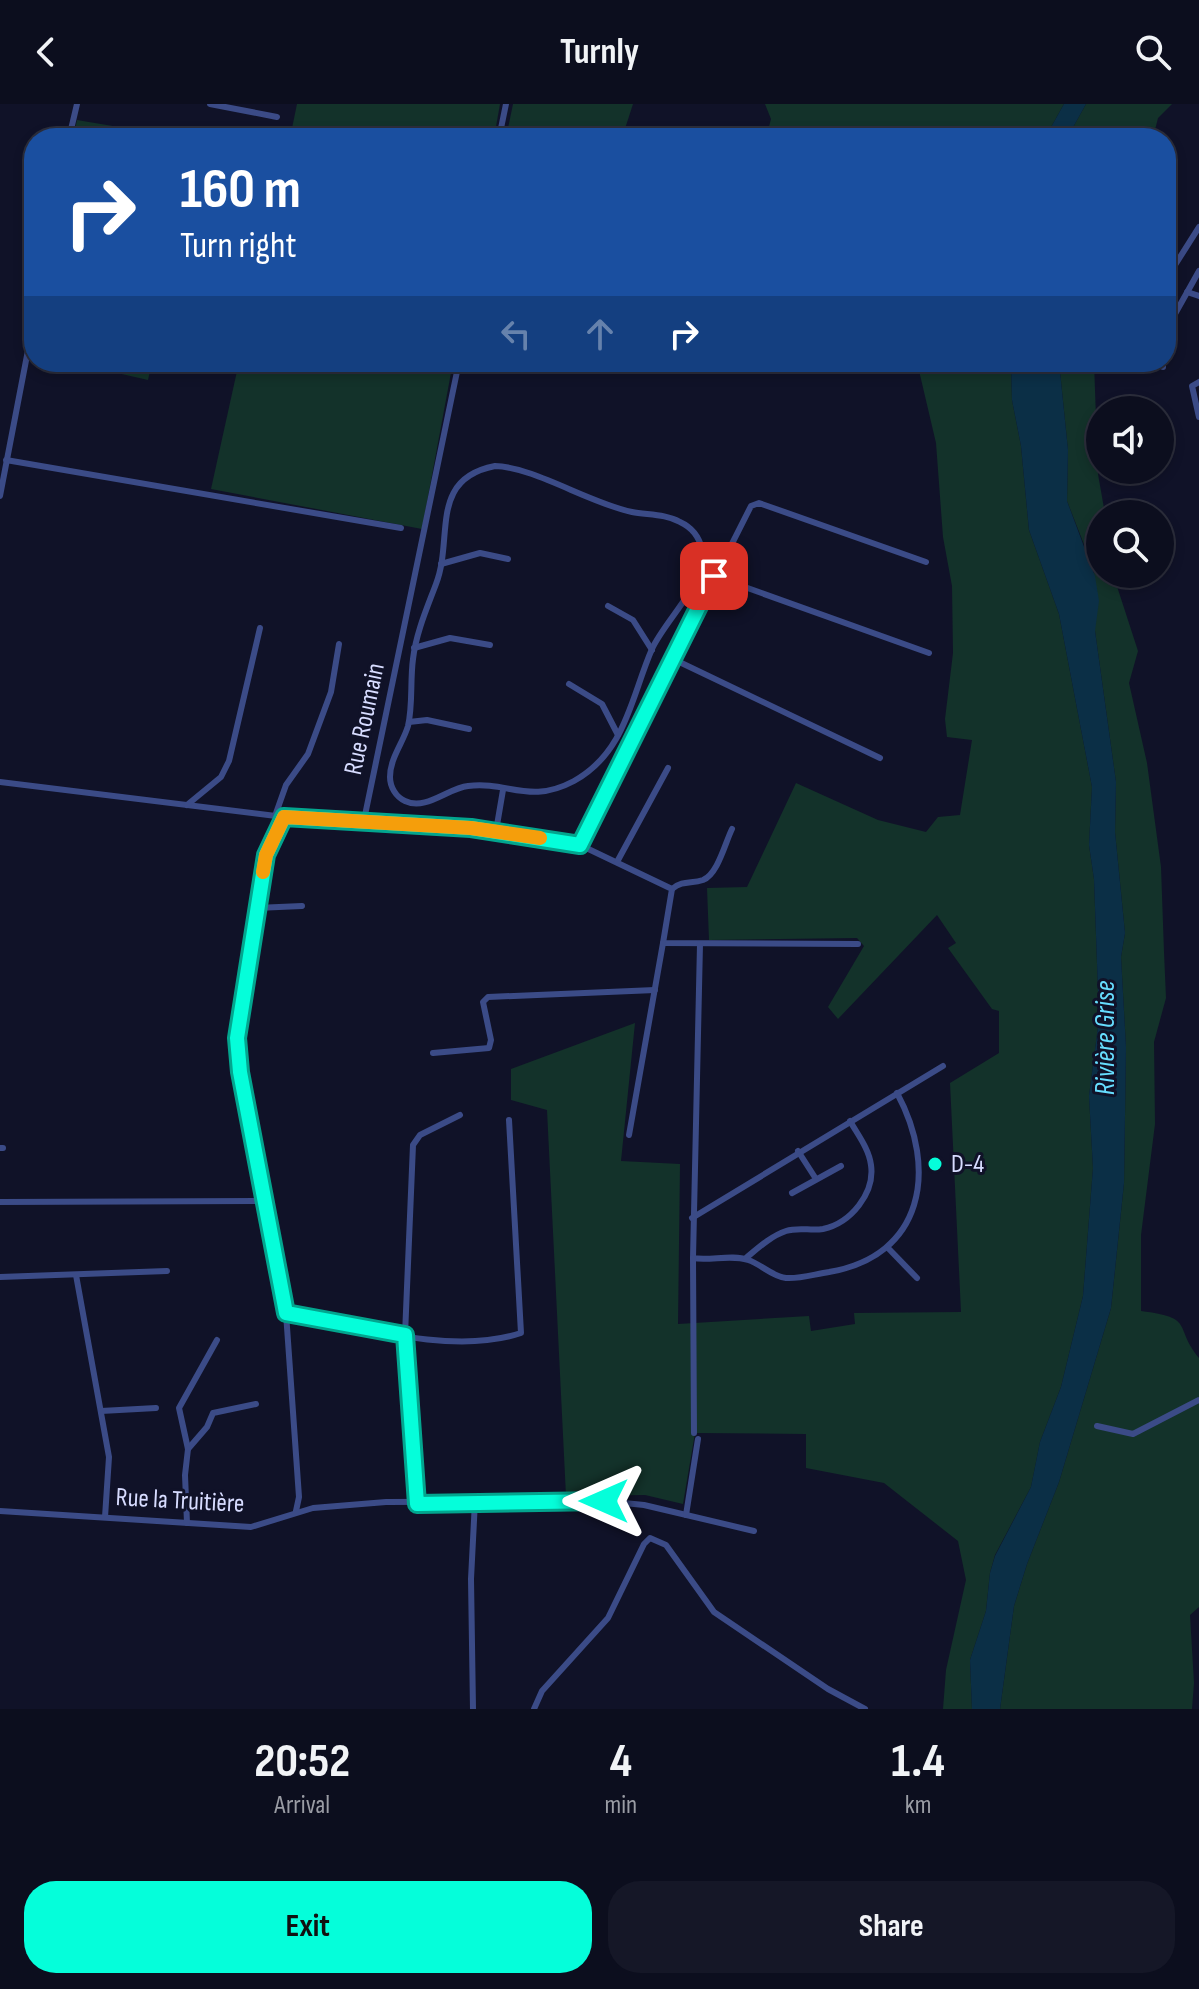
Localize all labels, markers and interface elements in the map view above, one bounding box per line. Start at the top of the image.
icon: back [24,30,68,74]
icon: search [1131,30,1175,74]
text: Turnly [560,31,639,74]
text: 160 m [180,157,301,224]
icon: right [48,160,152,264]
text: Turn right [180,225,297,268]
icon: left [494,312,538,356]
icon: ahead [578,312,622,356]
icon: right [662,312,706,356]
map controls [1086,396,1174,588]
button: sound [1086,396,1174,484]
button: search [1086,500,1174,588]
pin [680,542,748,610]
icon: arrive [692,554,736,598]
street label: Rue Roumain [338,660,392,778]
water label: Rivière Grise [1089,981,1122,1095]
place label: D-4 [951,1149,984,1180]
marker: D-4 [926,1155,944,1173]
position arrow [562,1459,646,1543]
street label: Rue la Truitière [115,1482,245,1520]
text: 20:52 [254,1733,350,1790]
text: 4 [610,1733,632,1790]
text: 1.4 [891,1733,945,1790]
text: Arrival [274,1790,330,1821]
text: min [604,1790,637,1821]
text: km [905,1790,931,1821]
button: Exit [24,1881,592,1973]
button: Share [608,1881,1175,1973]

